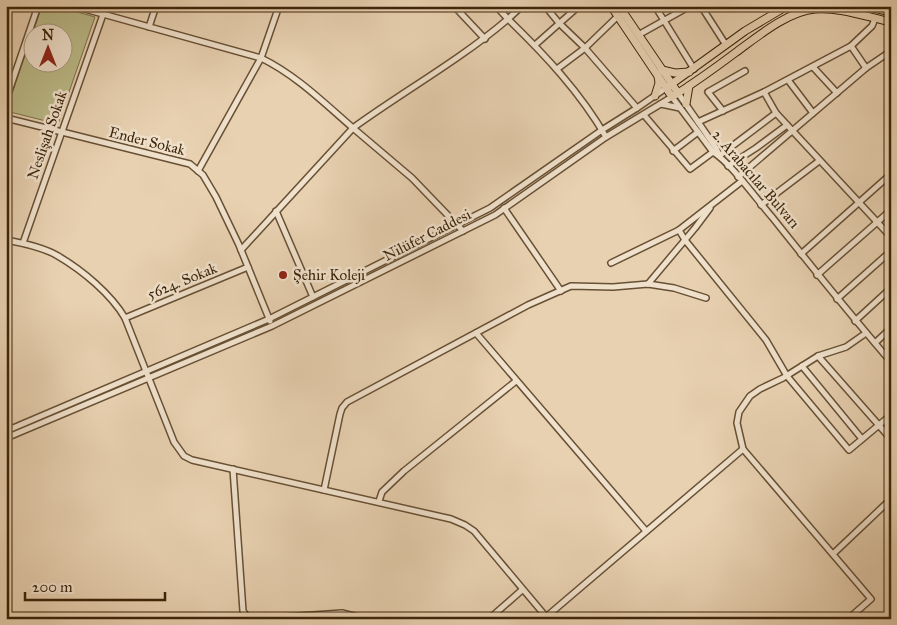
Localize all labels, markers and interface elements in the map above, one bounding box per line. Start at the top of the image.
north arrow [22,22,72,72]
text: N [42,27,54,44]
street label: Neslişah Sokak [23,88,71,182]
street label: Ender Sokak [107,123,187,159]
street label: 2. Arabacılar Bulvarı [708,126,804,232]
street label: Nilüfer Caddesi [380,205,474,265]
street label: 5624. Sokak [145,259,220,303]
place label: Şehir Koleji [293,266,365,284]
marker: Şehir Koleji [277,269,289,281]
scale bar [25,570,165,602]
text: 200 m [32,578,73,596]

